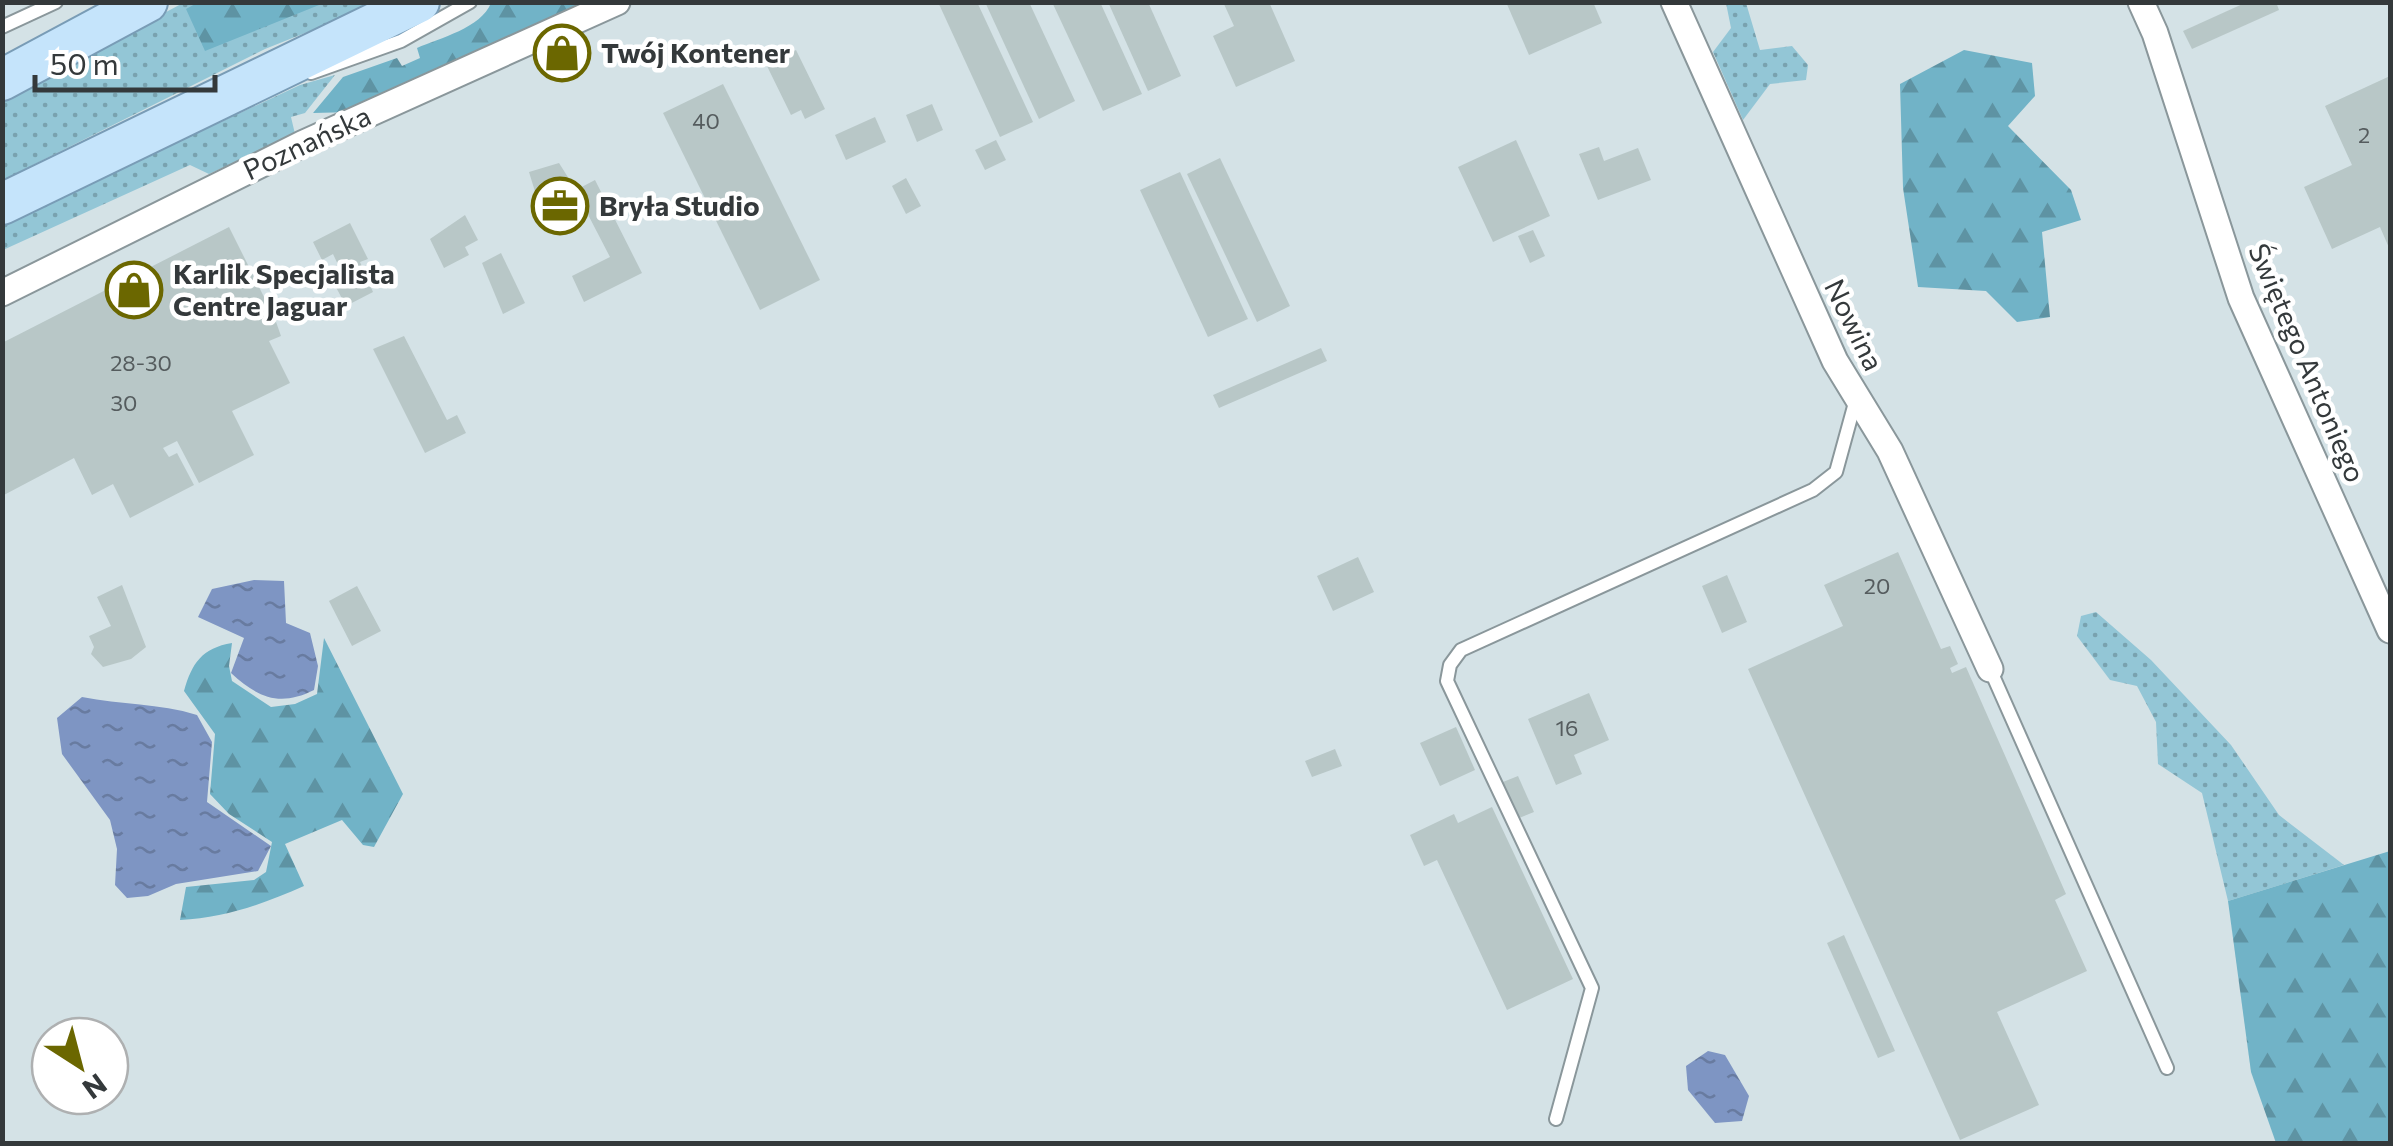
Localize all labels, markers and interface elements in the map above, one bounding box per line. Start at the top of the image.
shop icon: Twój Kontener [532,23,592,83]
scale bar [35,30,215,92]
place label: Twój Kontener [601,35,791,69]
text: 50 m [50,44,119,81]
street label: Poznańska [237,98,376,186]
house number: 40 [692,107,720,134]
house number: 2 [2358,121,2370,148]
office icon: Bryła Studio [530,176,590,236]
place label: Bryła Studio [599,188,760,222]
street label: Świętego Antoniego [2242,238,2374,487]
place label: Karlik Specjalista Centre Jaguar [173,256,395,322]
shop icon: Karlik Specjalista Centre Jaguar [104,260,164,320]
street label: Nowina [1818,273,1892,376]
house number: 28-30 [110,349,172,376]
house number: 30 [111,389,137,416]
house number: 20 [1864,572,1890,599]
house number: 16 [1556,714,1578,741]
north arrow [30,1016,130,1116]
text: N [77,1067,114,1107]

